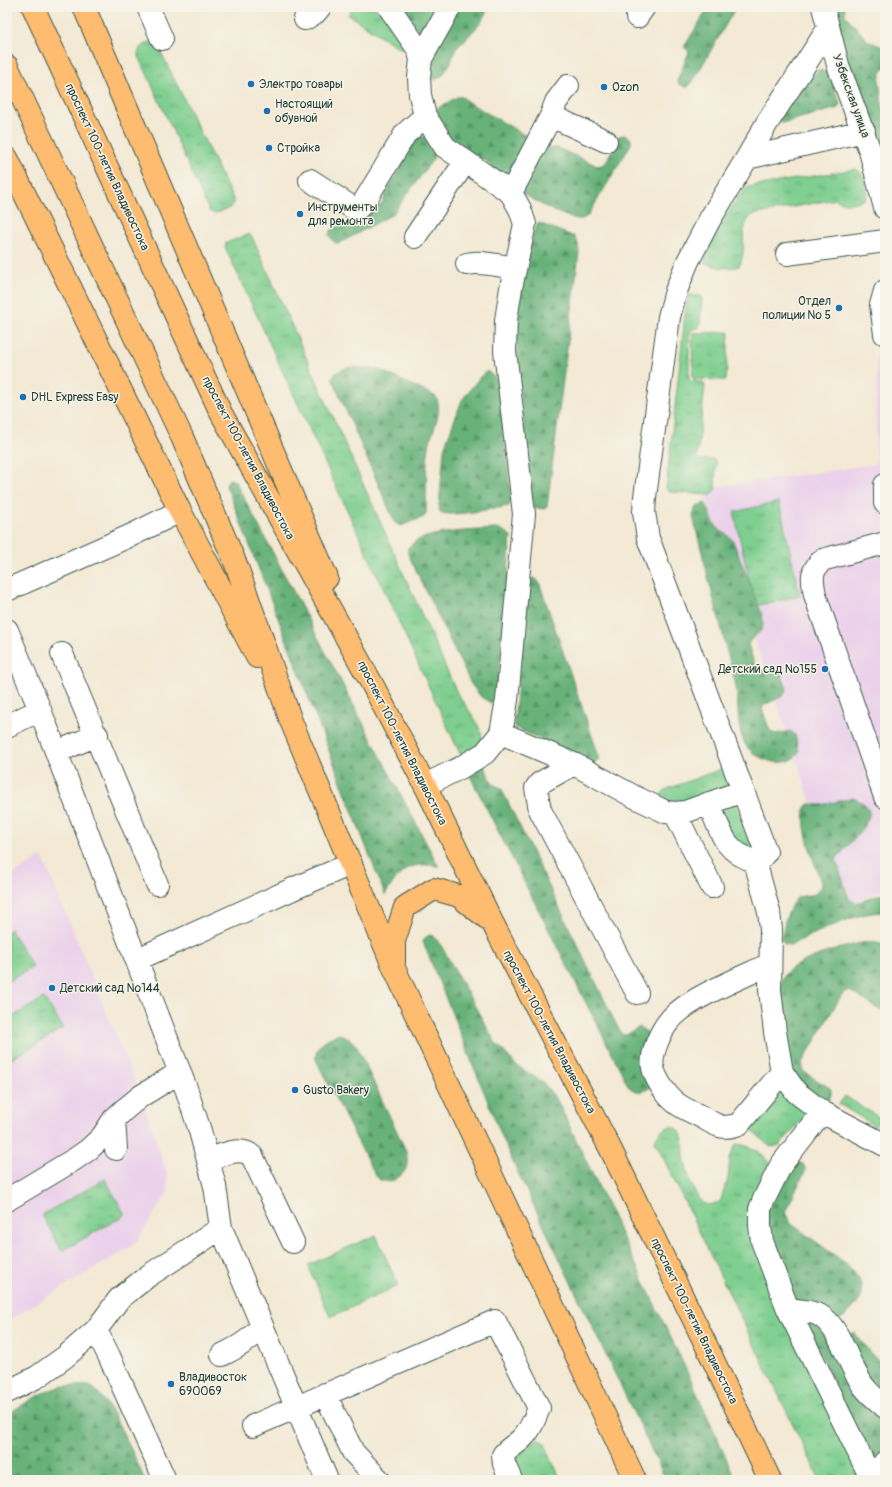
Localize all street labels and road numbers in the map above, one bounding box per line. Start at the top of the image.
street label: Узбекская улица [829,52,873,140]
street label: проспект 100-летия Владивостока [62,81,153,253]
street label: проспект 100-летия Владивостока [198,374,298,543]
street label: проспект 100-летия Владивостока [354,658,450,828]
street label: проспект 100-летия Владивостока [499,948,599,1117]
street label: проспект 100-летия Владивостока [647,1236,741,1407]

